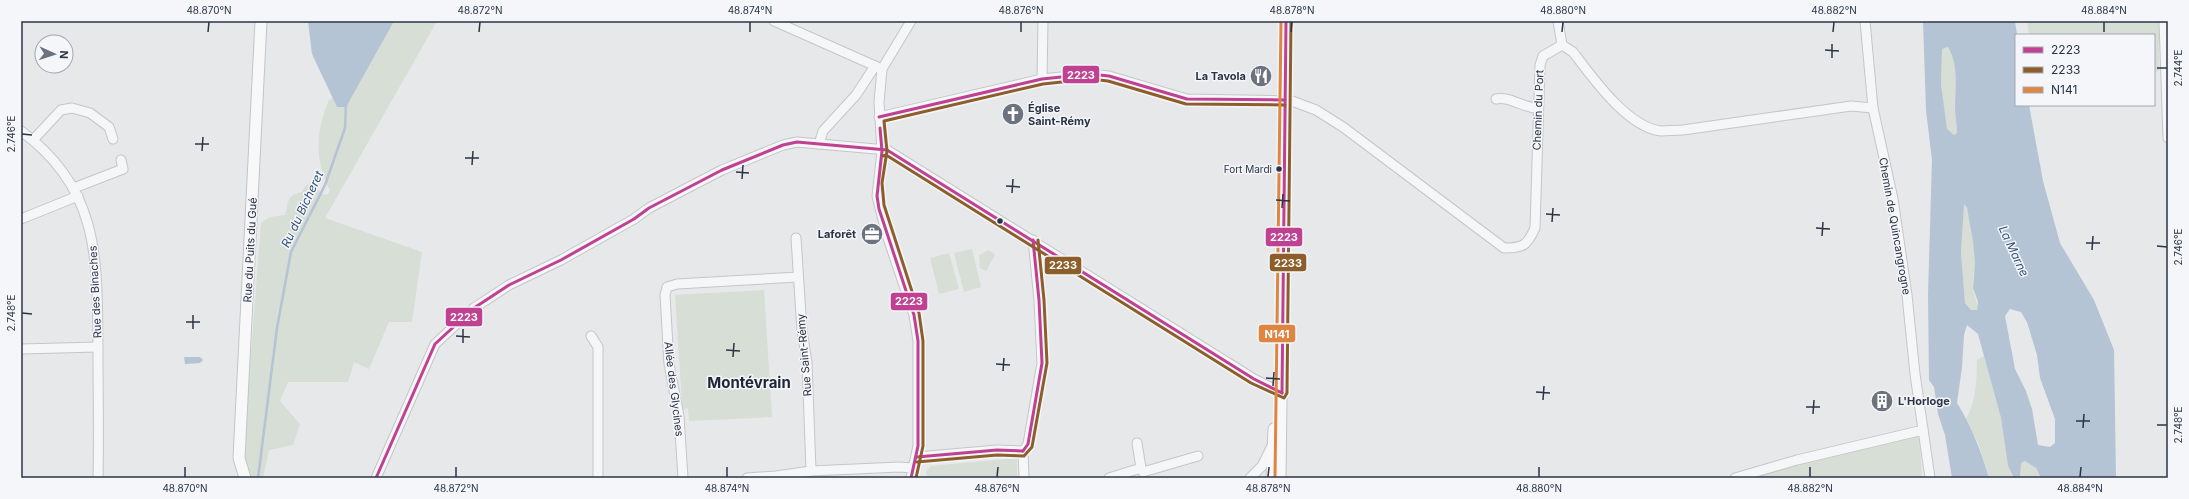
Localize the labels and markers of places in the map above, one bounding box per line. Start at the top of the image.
restaurant icon: La Tavola [1248,63,1274,89]
place label: La Tavola [1196,69,1246,83]
church icon: Église Saint-Rémy [1000,101,1026,127]
place label: Église Saint-Rémy [1028,101,1091,128]
place label: Fort Mardi [1224,163,1272,175]
marker: Fort Mardi [1274,164,1284,174]
unlabelled marker [995,216,1005,226]
office icon: Laforêt [859,221,885,247]
place label: Laforêt [818,227,856,241]
building icon: L'Horloge [1869,388,1895,414]
place label: L'Horloge [1898,394,1950,408]

